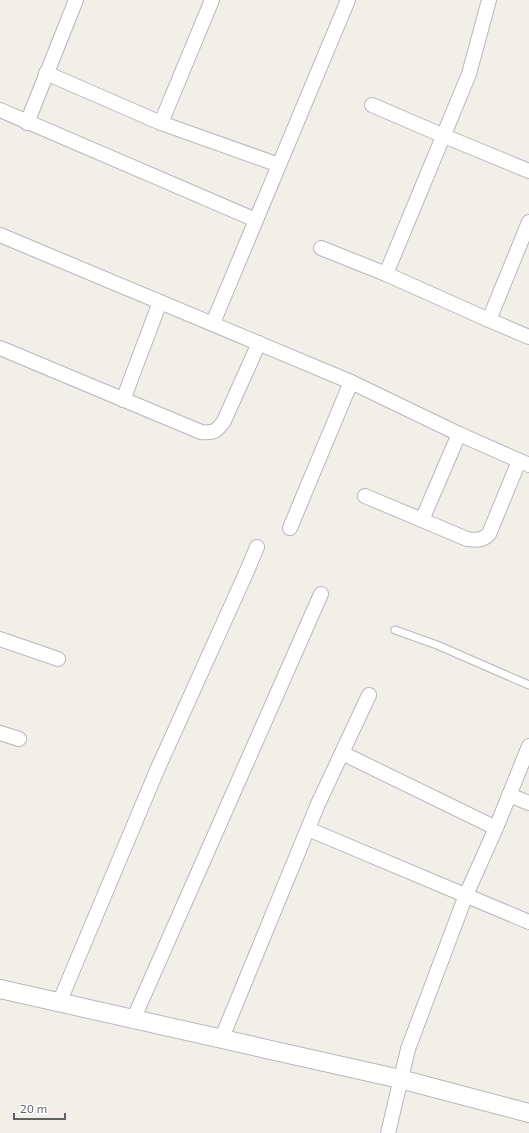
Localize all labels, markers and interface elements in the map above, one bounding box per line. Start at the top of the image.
scale bar [14,1095,65,1121]
text: 20 m [20,1101,47,1115]

